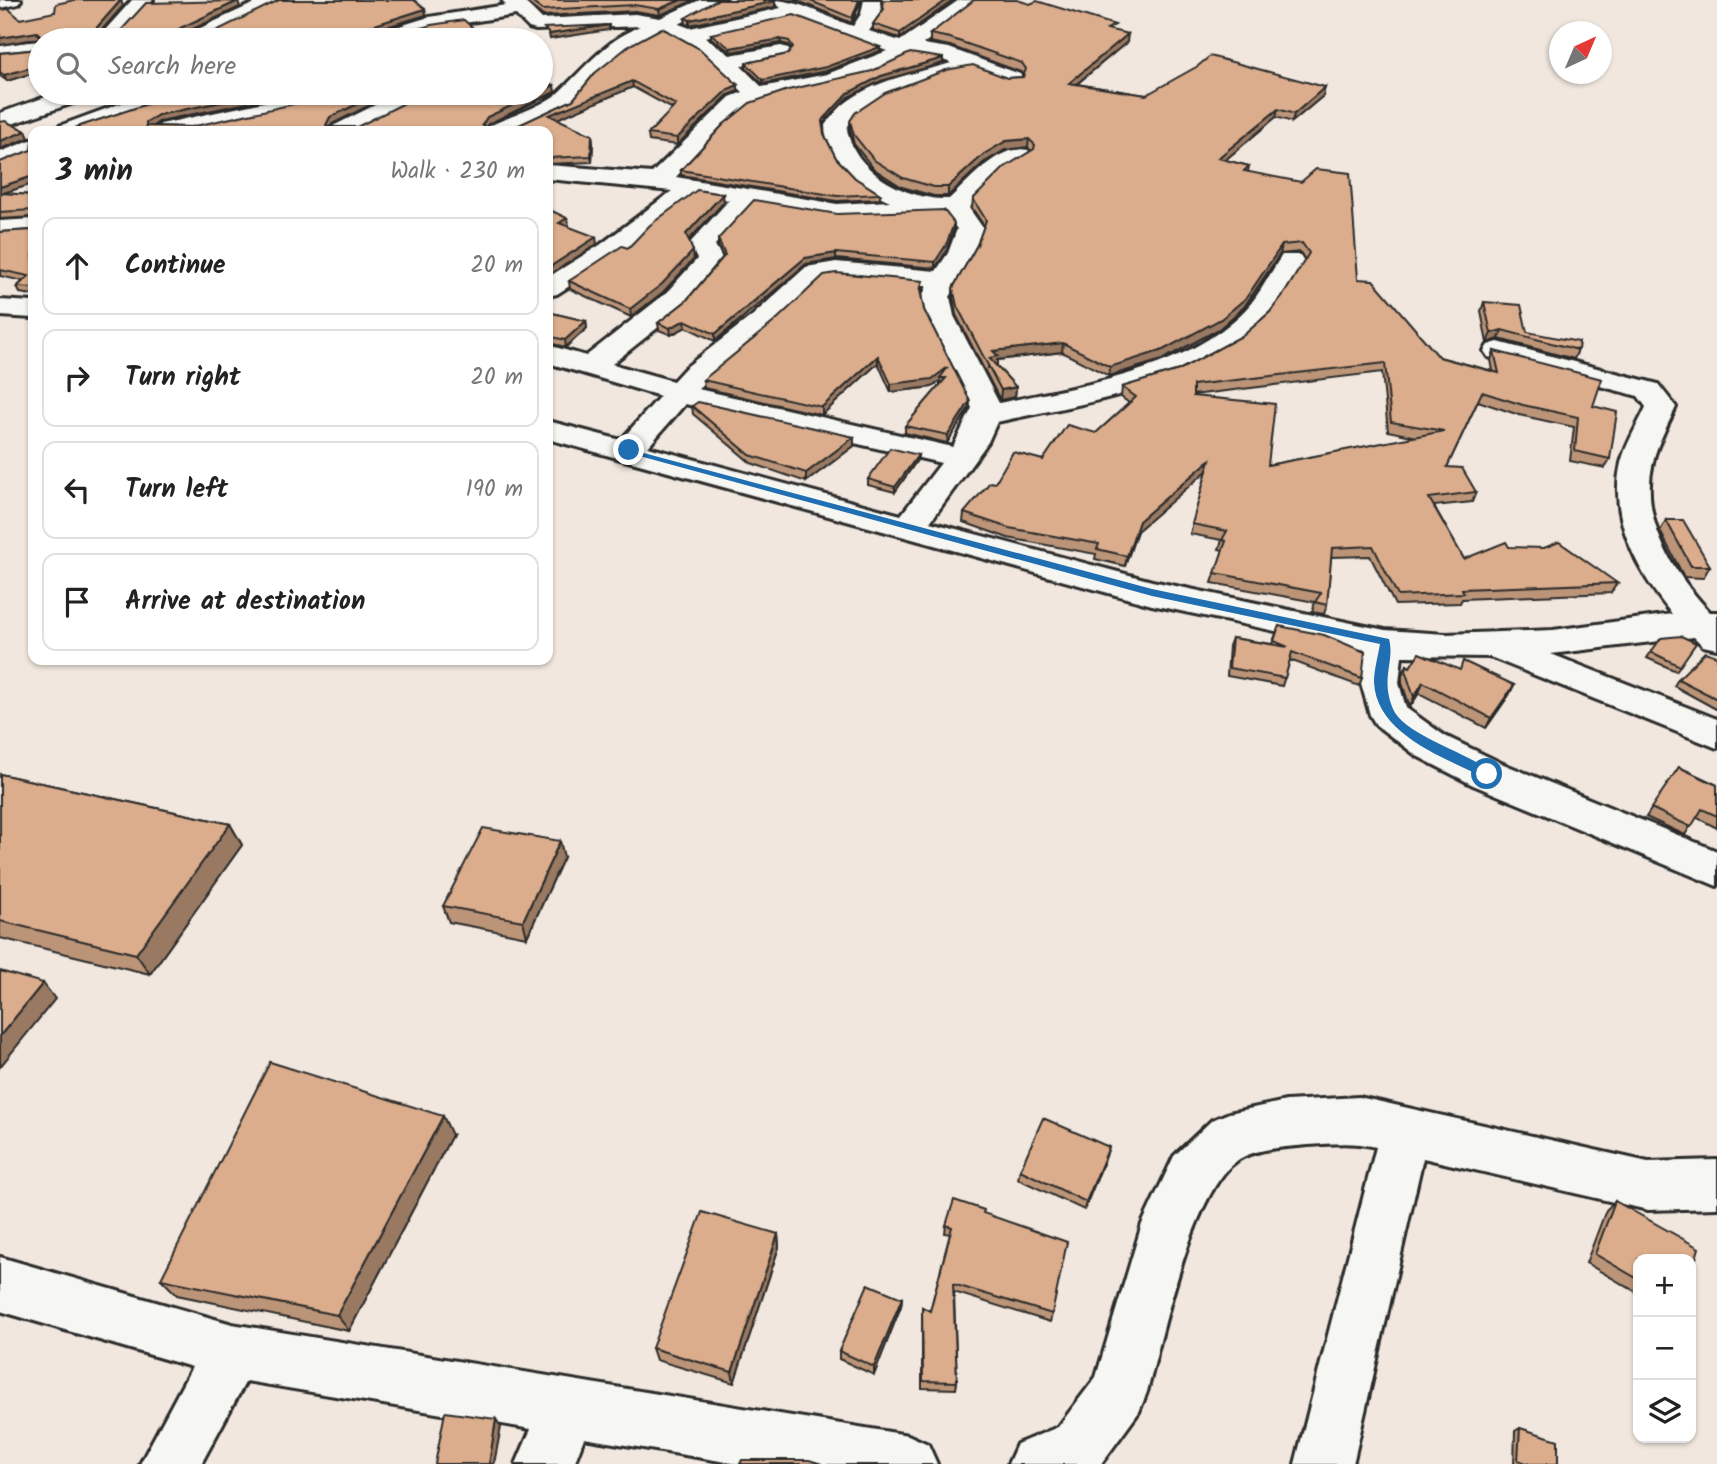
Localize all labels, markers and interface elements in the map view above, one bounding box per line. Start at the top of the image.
north arrow [1549,21,1612,84]
search box [28,28,553,105]
text: Search here [108,46,236,88]
icon: search [52,48,90,86]
text: 3 min [56,148,133,196]
text: Walk · 230 m [390,154,525,190]
text: Continue [125,245,226,287]
icon: ahead [58,247,96,285]
text: 20 m [471,248,523,284]
text: Turn right [125,357,241,399]
icon: right [58,359,96,397]
text: 20 m [471,360,523,396]
route end [613,434,644,465]
text: Turn left [125,469,228,511]
icon: left [58,471,96,509]
text: 190 m [466,472,523,508]
text: Arrive at destination [125,581,365,623]
icon: arrive [58,583,96,621]
route start [1471,758,1502,789]
map controls [1633,1254,1696,1443]
button: + [1633,1254,1696,1317]
button: − [1633,1317,1696,1380]
button: layers [1633,1380,1696,1443]

